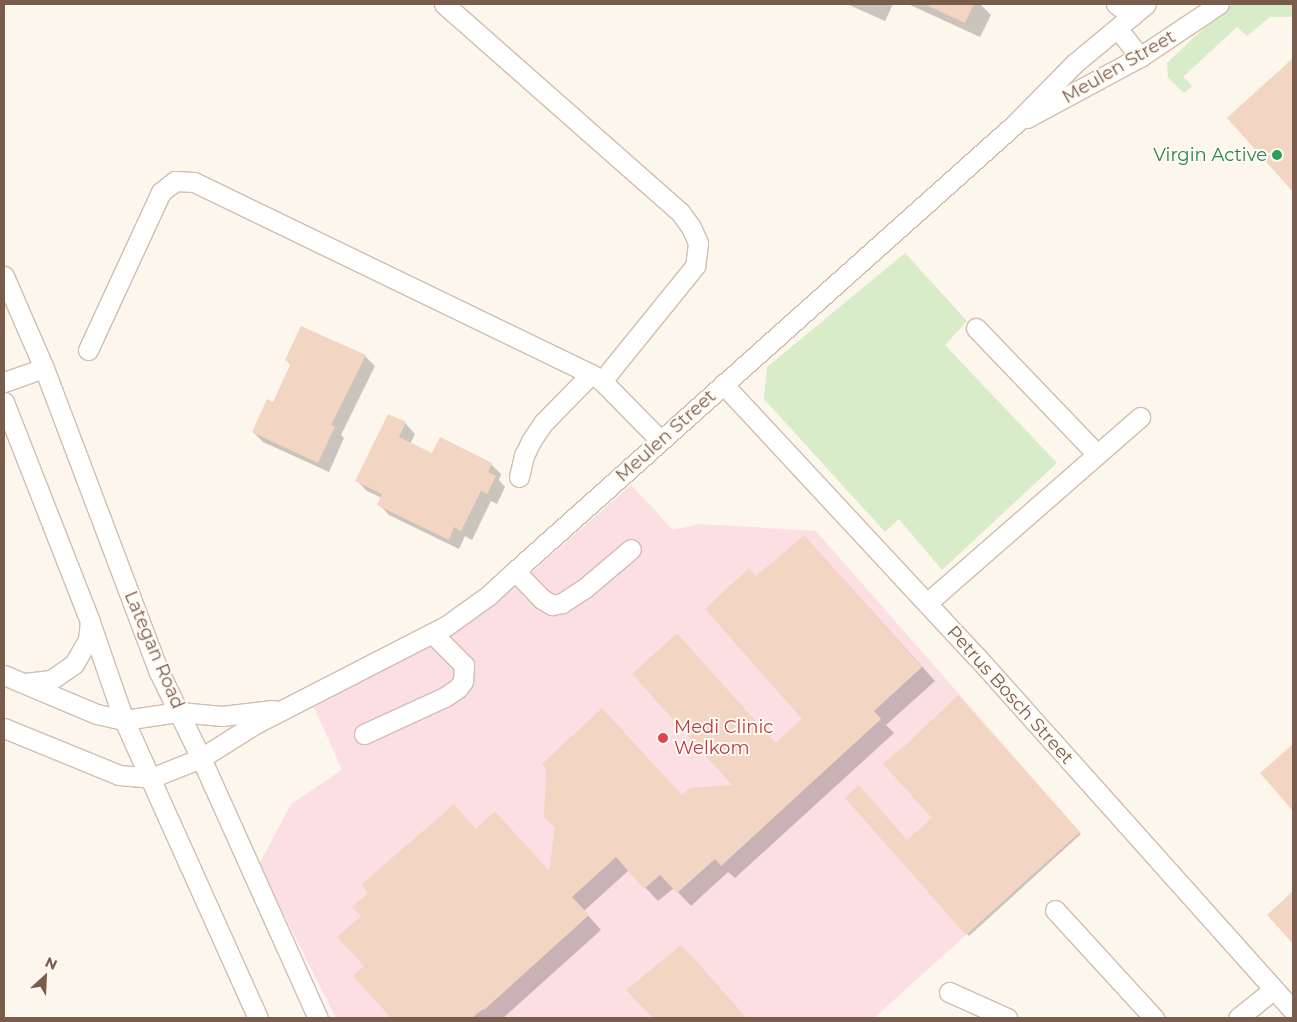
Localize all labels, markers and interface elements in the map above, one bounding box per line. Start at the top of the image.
street label: Meulen Street [1059,26,1179,108]
place label: Virgin Active [1153,144,1267,166]
marker: Virgin Active [1271,149,1283,161]
street label: Meulen Street [612,385,720,487]
street label: Lategan Road [119,588,189,712]
street label: Petrus Bosch Street [942,621,1078,769]
place label: Medi Clinic Welkom [674,717,773,760]
marker: Medi Clinic Welkom [656,731,670,745]
north arrow [20,952,70,1002]
text: N [42,953,60,974]

